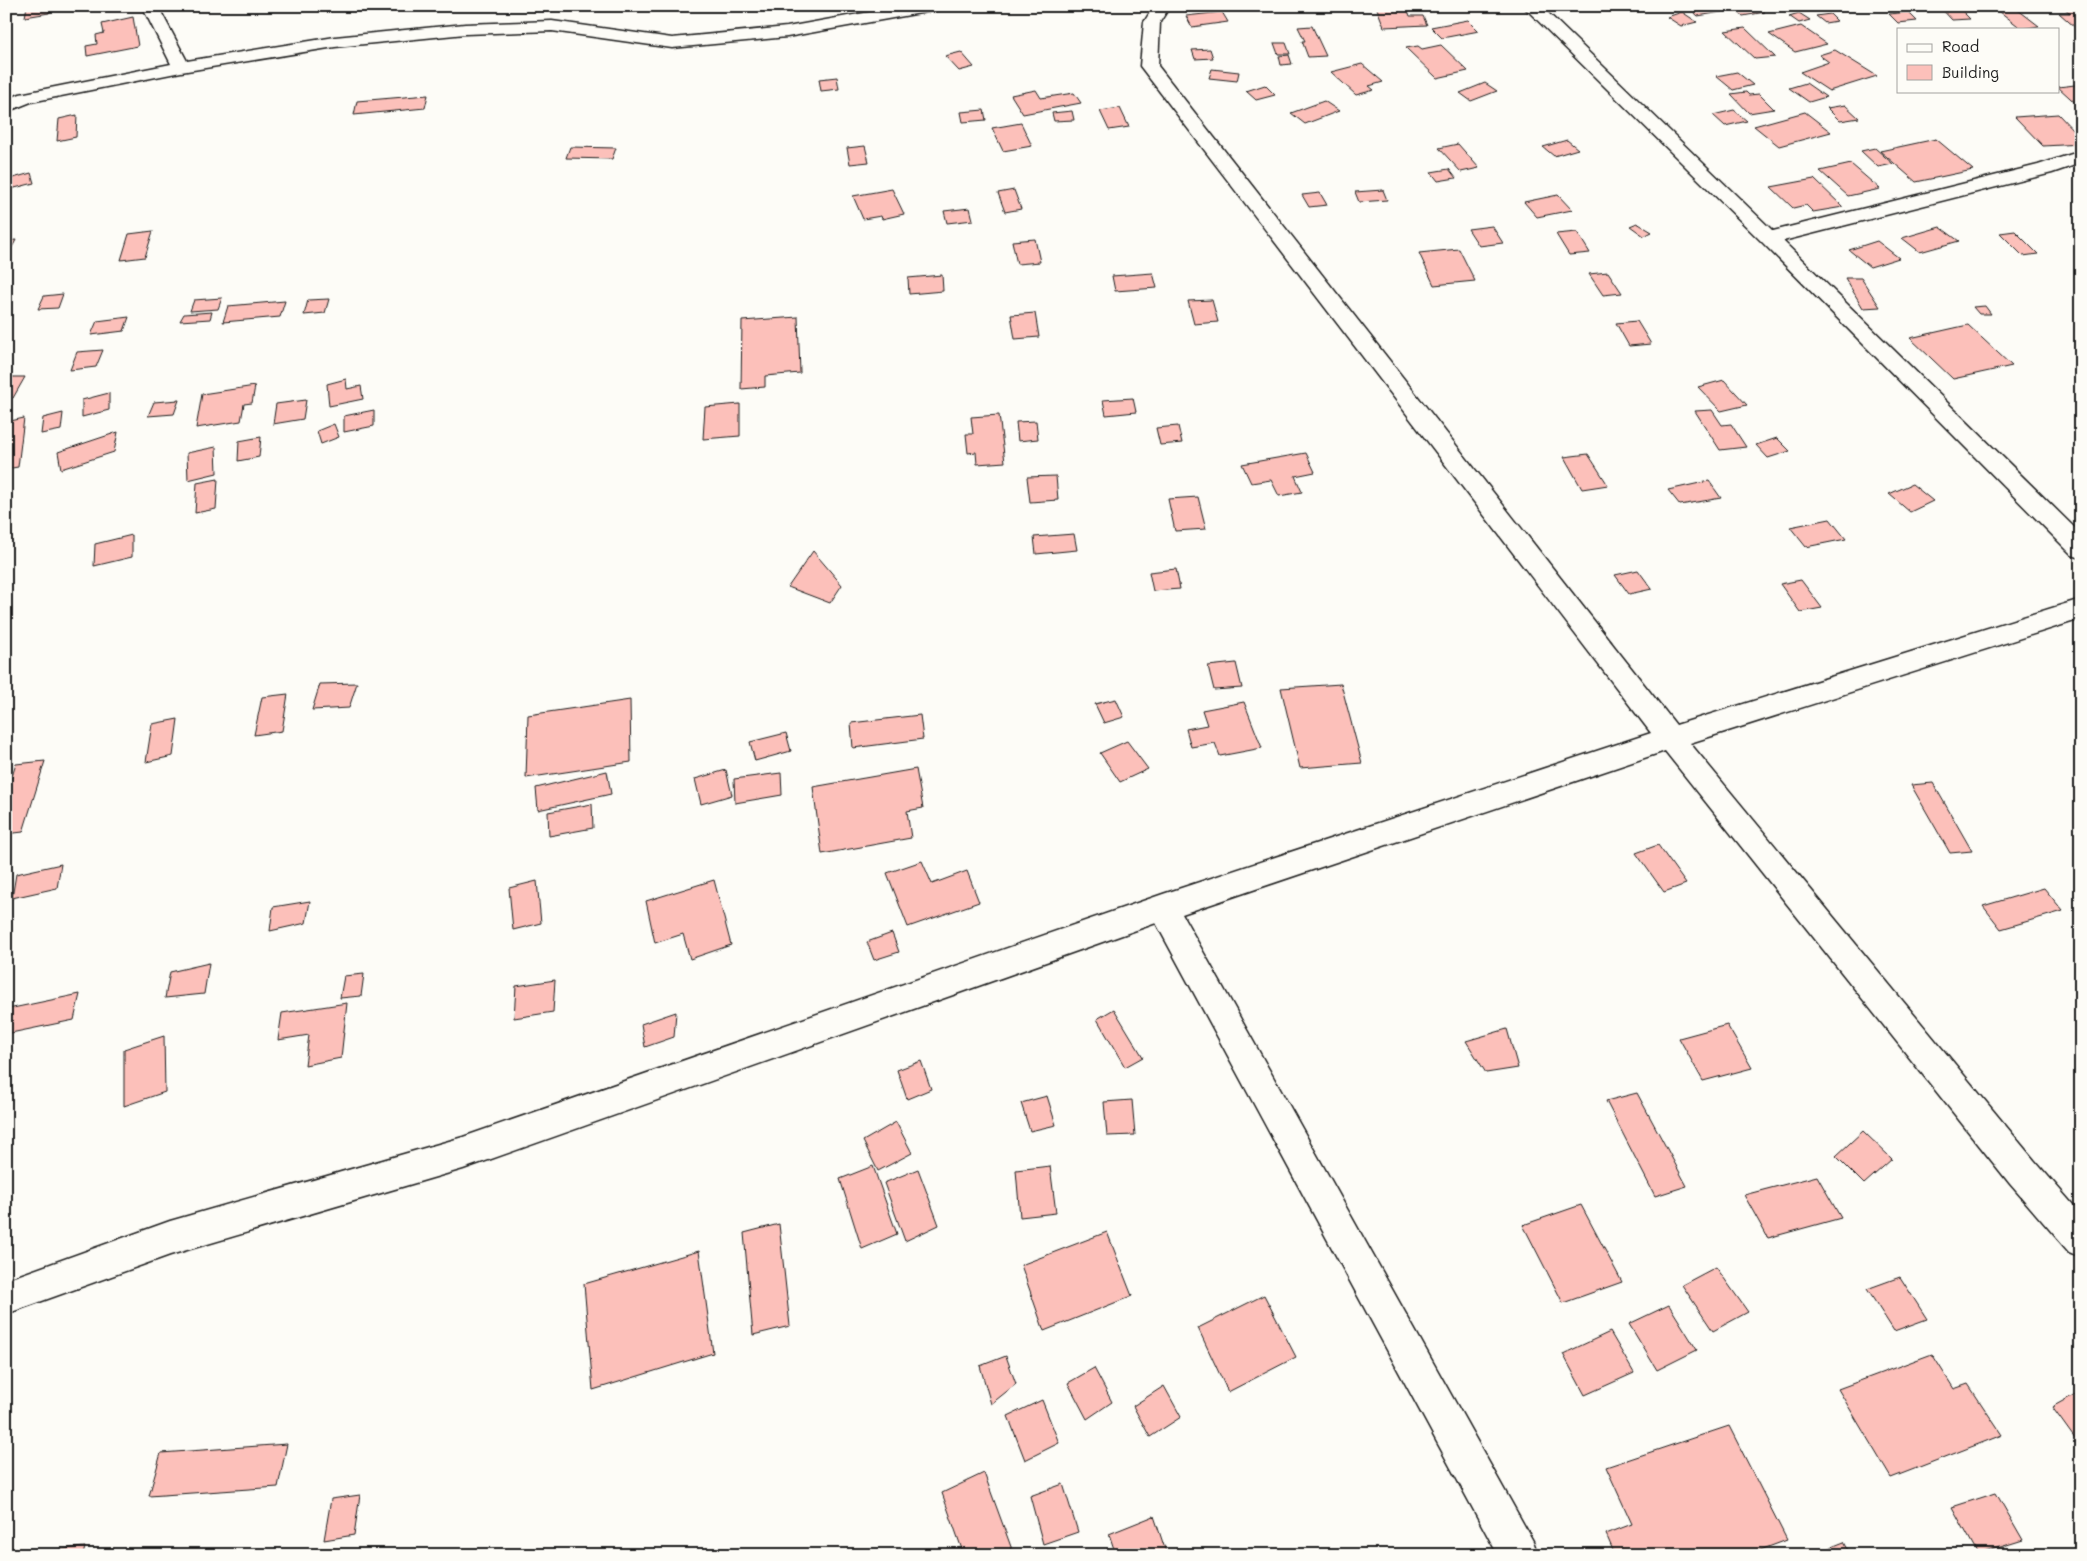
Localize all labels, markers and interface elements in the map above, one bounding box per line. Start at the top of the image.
legend [1897,28,2060,92]
text: Road [1942,36,1979,56]
text: Building [1942,62,1999,82]

